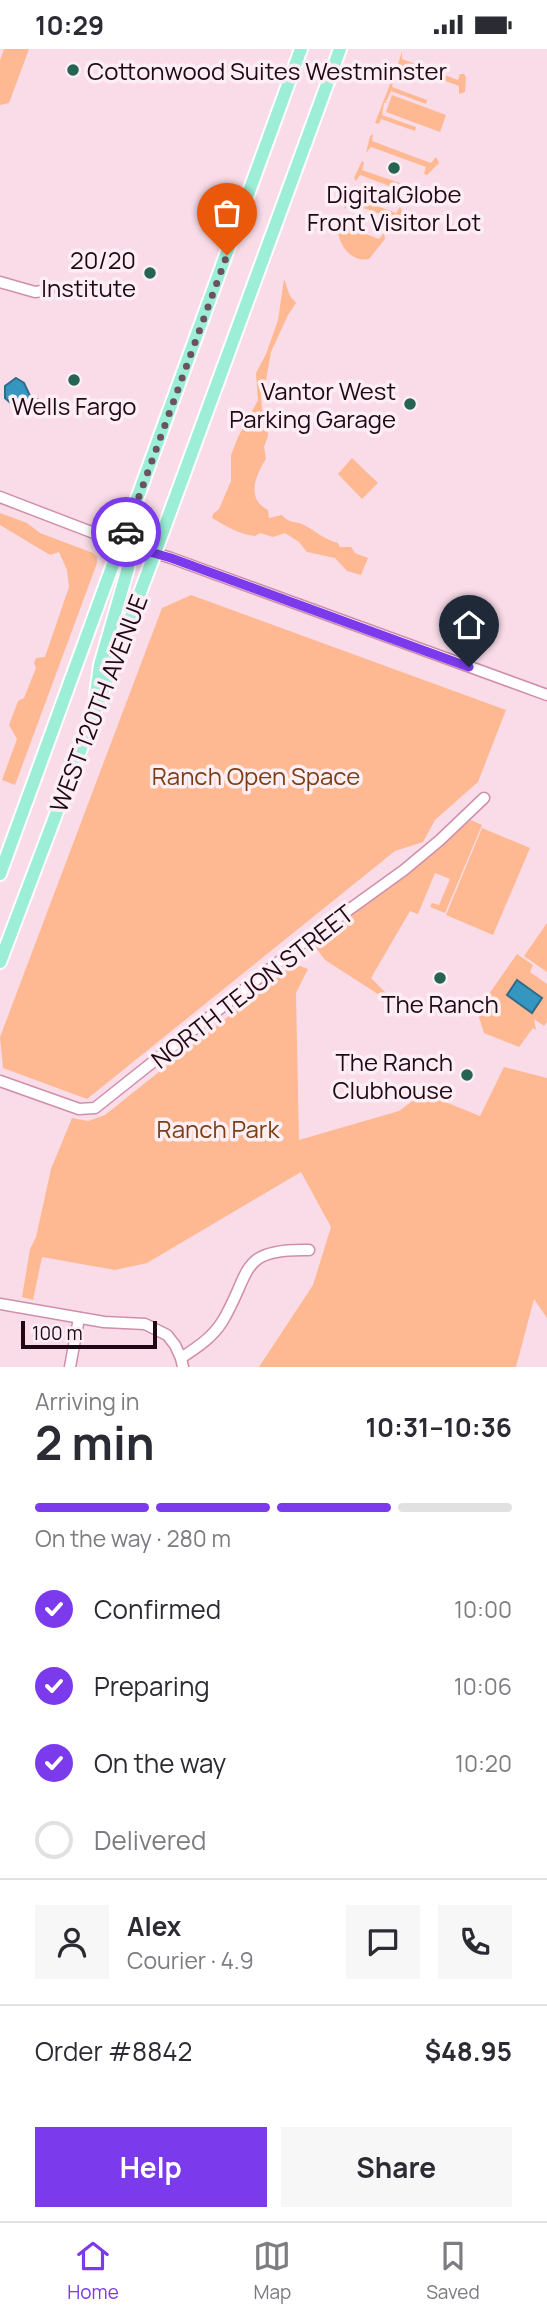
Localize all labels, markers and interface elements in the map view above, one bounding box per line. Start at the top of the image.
text: 10:29 [35,7,104,43]
place label: Cottonwood Suites Westminster [87,54,447,87]
marker: Cottonwood Suites Westminster [65,62,81,78]
marker: DigitalGlobe Front Visitor Lot [386,160,402,176]
place label: DigitalGlobe Front Visitor Lot [307,177,481,238]
pin [197,183,257,255]
icon: bag [208,194,246,232]
place label: 20/20 Institute [41,243,136,304]
marker: 20/20 Institute [142,265,158,281]
marker: Wells Fargo [66,372,82,388]
place label: Vantor West Parking Garage [229,374,396,435]
place label: Wells Fargo [11,389,137,422]
marker: Vantor West Parking Garage [402,396,418,412]
courier [91,497,161,567]
icon: car [107,513,145,551]
street label: WEST 120TH AVENUE [41,589,155,817]
pin [439,595,499,667]
icon: home [450,606,488,644]
park label: Ranch Open Space [152,759,360,792]
street label: NORTH TEJON STREET [144,896,360,1075]
marker: The Ranch [432,970,448,986]
place label: The Ranch [381,987,499,1020]
place label: The Ranch Clubhouse [332,1045,453,1106]
marker: The Ranch Clubhouse [459,1067,475,1083]
park label: Ranch Park [157,1112,280,1145]
scale bar [21,1318,158,1350]
text: 100 m [32,1320,83,1346]
text: Arriving in [35,1385,140,1417]
text: 10:31–10:36 [366,1409,512,1445]
text: 2 min [35,1411,155,1474]
text: On the way · 280 m [35,1522,231,1554]
icon: check [35,1590,73,1628]
text: Confirmed [94,1591,221,1627]
text: 10:00 [454,1593,512,1625]
icon: check [35,1667,73,1705]
text: Preparing [94,1668,210,1704]
text: 10:06 [454,1670,512,1702]
icon: check [35,1744,73,1782]
text: On the way [94,1745,226,1781]
text: 10:20 [455,1747,512,1779]
text: Delivered [94,1822,206,1858]
button: person [35,1905,109,1979]
button: chat [346,1905,420,1979]
button: phone [438,1905,512,1979]
text: Alex [127,1908,181,1944]
text: Courier · 4.9 [127,1944,254,1976]
text: Order #8842 [35,2033,192,2069]
text: $48.95 [425,2033,512,2069]
button: Help [35,2127,267,2207]
button: Share [281,2127,512,2207]
tab: Home [67,2237,119,2305]
tab: Map [253,2237,291,2305]
tab: Saved [426,2237,480,2305]

